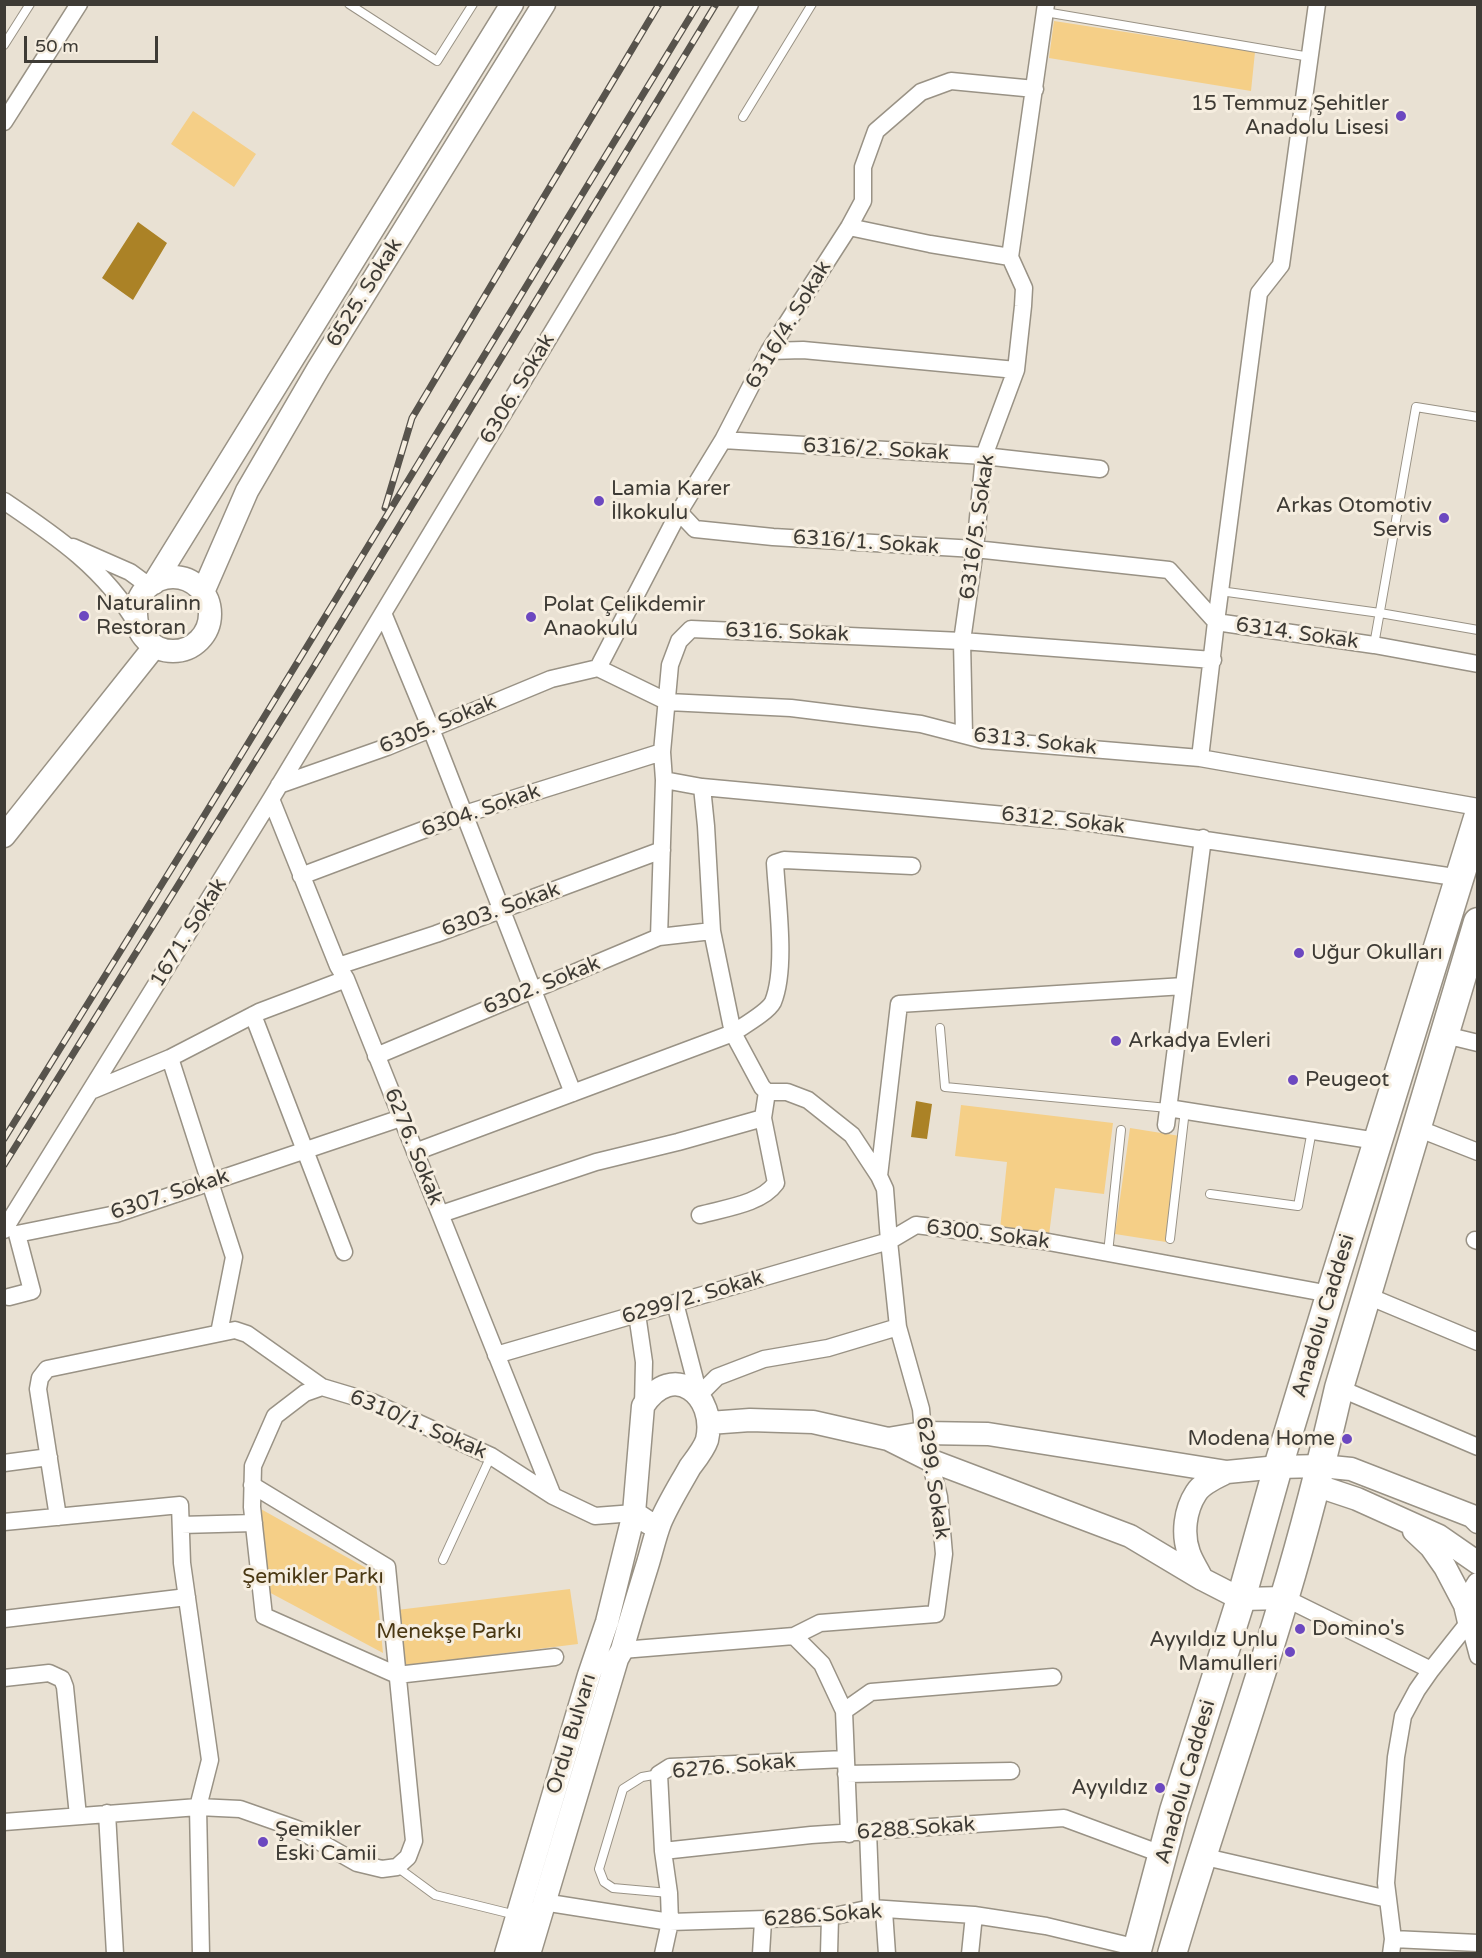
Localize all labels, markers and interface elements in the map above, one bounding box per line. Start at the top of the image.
scale bar [27,24,160,62]
text: 50 m [35,35,79,57]
place label: 15 Temmuz Şehitler Anadolu Lisesi [1191,91,1389,141]
marker: 15 Temmuz Şehitler Anadolu Lisesi [1394,109,1408,123]
street label: 6525. Sokak [322,234,408,352]
street label: 6316/4. Sokak [741,256,837,394]
street label: 6306. Sokak [475,329,561,449]
street label: 6316/2. Sokak [802,434,950,466]
street label: 6316/5. Sokak [955,453,1001,601]
place label: Lamia Karer İlkokulu [611,476,730,526]
place label: Arkas Otomotiv Servis [1276,493,1432,543]
marker: Lamia Karer İlkokulu [592,494,606,508]
marker: Arkas Otomotiv Servis [1437,511,1451,525]
street label: 6316/1. Sokak [792,525,940,561]
place label: Naturalinn Restoran [96,591,201,641]
place label: Polat Çelikdemir Anaokulu [543,592,705,642]
marker: Naturalinn Restoran [77,609,91,623]
marker: Polat Çelikdemir Anaokulu [524,610,538,624]
street label: 6314. Sokak [1234,613,1360,655]
street label: 6316. Sokak [725,618,849,648]
street label: 6305. Sokak [376,690,500,760]
street label: 6313. Sokak [972,723,1098,761]
street label: 6304. Sokak [418,779,544,843]
street label: 6312. Sokak [1000,802,1126,840]
street label: 1671. Sokak [145,874,233,992]
street label: 6303. Sokak [438,877,564,943]
place label: Uğur Okulları [1311,940,1443,966]
marker: Uğur Okulları [1292,946,1306,960]
street label: 6302. Sokak [480,951,604,1021]
place label: Arkadya Evleri [1128,1028,1271,1054]
marker: Arkadya Evleri [1109,1034,1123,1048]
place label: Peugeot [1305,1067,1389,1093]
marker: Peugeot [1286,1073,1300,1087]
street label: 6276. Sokak [378,1085,448,1209]
street label: 6307. Sokak [108,1164,232,1226]
street label: 6300. Sokak [925,1215,1051,1255]
street label: Anadolu Caddesi [1287,1231,1361,1401]
street label: 6299/2. Sokak [619,1266,767,1330]
street label: 6310/1. Sokak [346,1385,490,1465]
street label: 6299. Sokak [910,1415,954,1541]
place label: Modena Home [1188,1426,1335,1452]
marker: Modena Home [1340,1432,1354,1446]
park label: Şemikler Parkı [242,1564,384,1590]
place label: Domino's [1312,1616,1405,1642]
park label: Menekşe Parkı [376,1619,522,1645]
marker: Domino's [1293,1622,1307,1636]
place label: Ayyıldız Unlu Mamulleri [1149,1627,1278,1677]
marker: Ayyıldız Unlu Mamulleri [1283,1645,1297,1659]
street label: Ordu Bulvarı [542,1671,602,1797]
street label: Anadolu Caddesi [1150,1697,1222,1867]
street label: 6276. Sokak [671,1749,797,1785]
place label: Ayyıldız [1071,1775,1148,1801]
marker: Ayyıldız [1153,1781,1167,1795]
street label: 6288.Sokak [856,1812,976,1846]
place label: Şemikler Eski Camii [275,1817,377,1867]
marker: Şemikler Eski Camii [256,1835,270,1849]
street label: 6286.Sokak [763,1899,883,1933]

